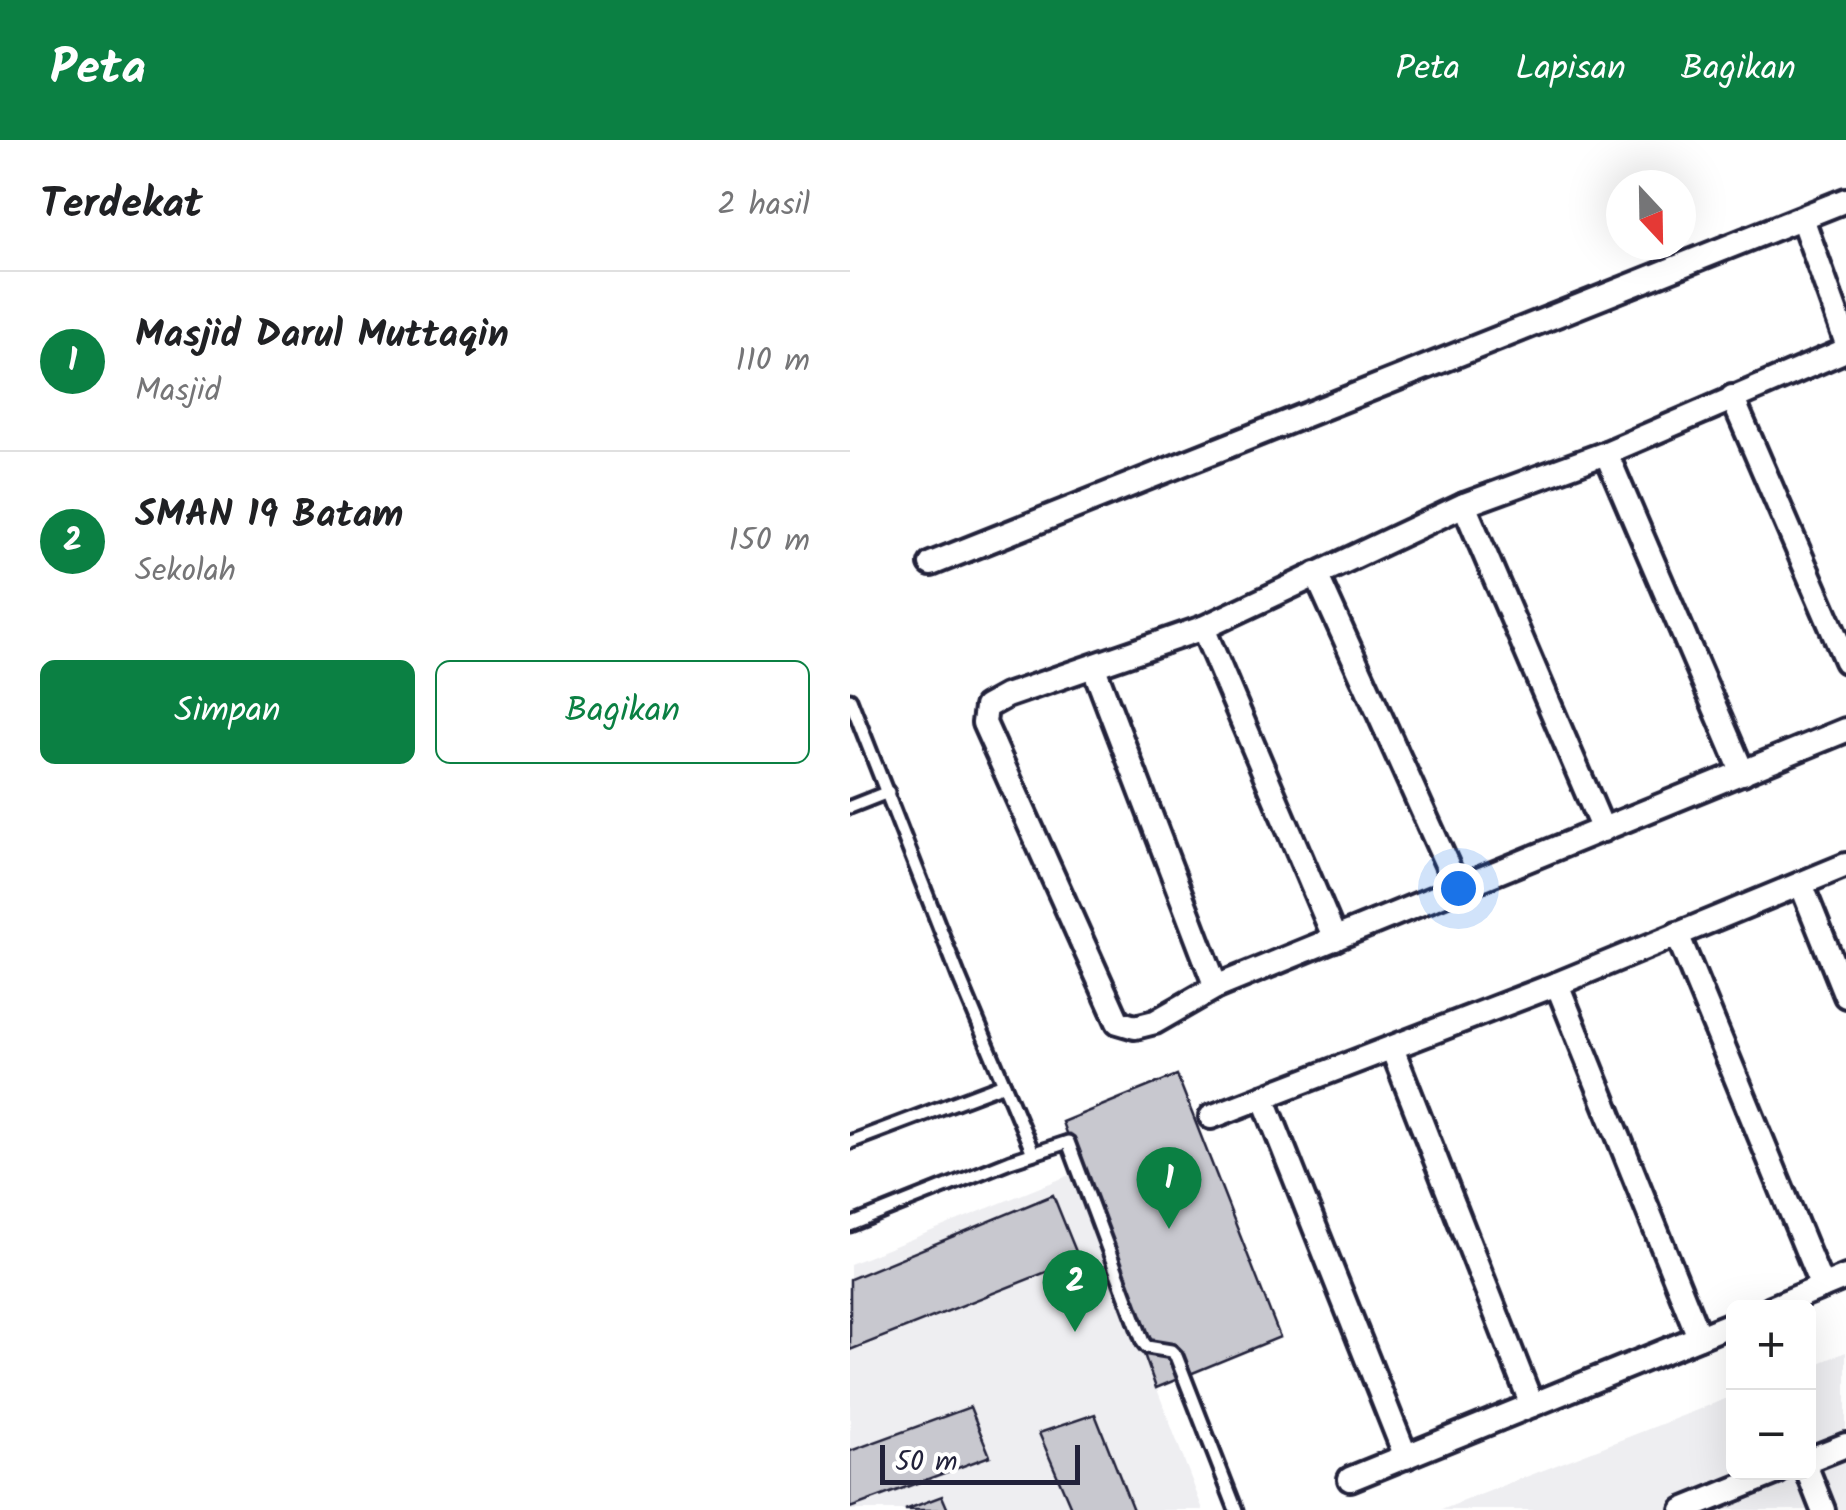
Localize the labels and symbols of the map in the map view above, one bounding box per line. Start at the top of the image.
north arrow [1606,170,1696,260]
your location [1433,863,1484,914]
pin: 1 [1136,1146,1202,1229]
pin: 2 [1042,1250,1108,1332]
scale bar [880,1440,1080,1484]

